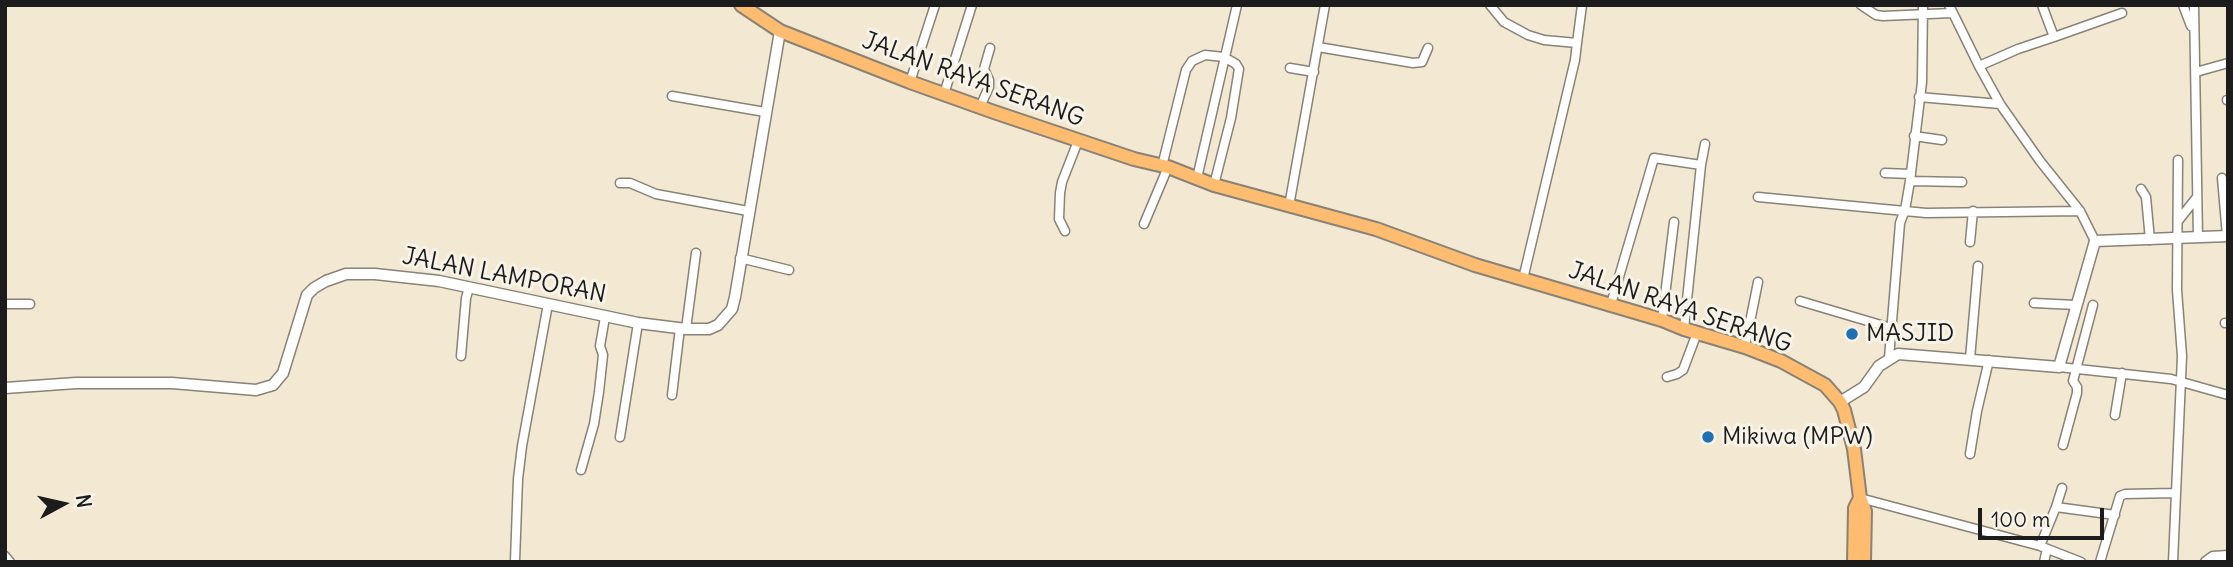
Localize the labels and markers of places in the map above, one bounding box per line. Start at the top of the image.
place label: MASJID [1866,320,1954,348]
marker: MASJID [1844,326,1860,342]
place label: Mikiwa (MPW) [1722,423,1873,451]
marker: Mikiwa (MPW) [1700,429,1716,445]

